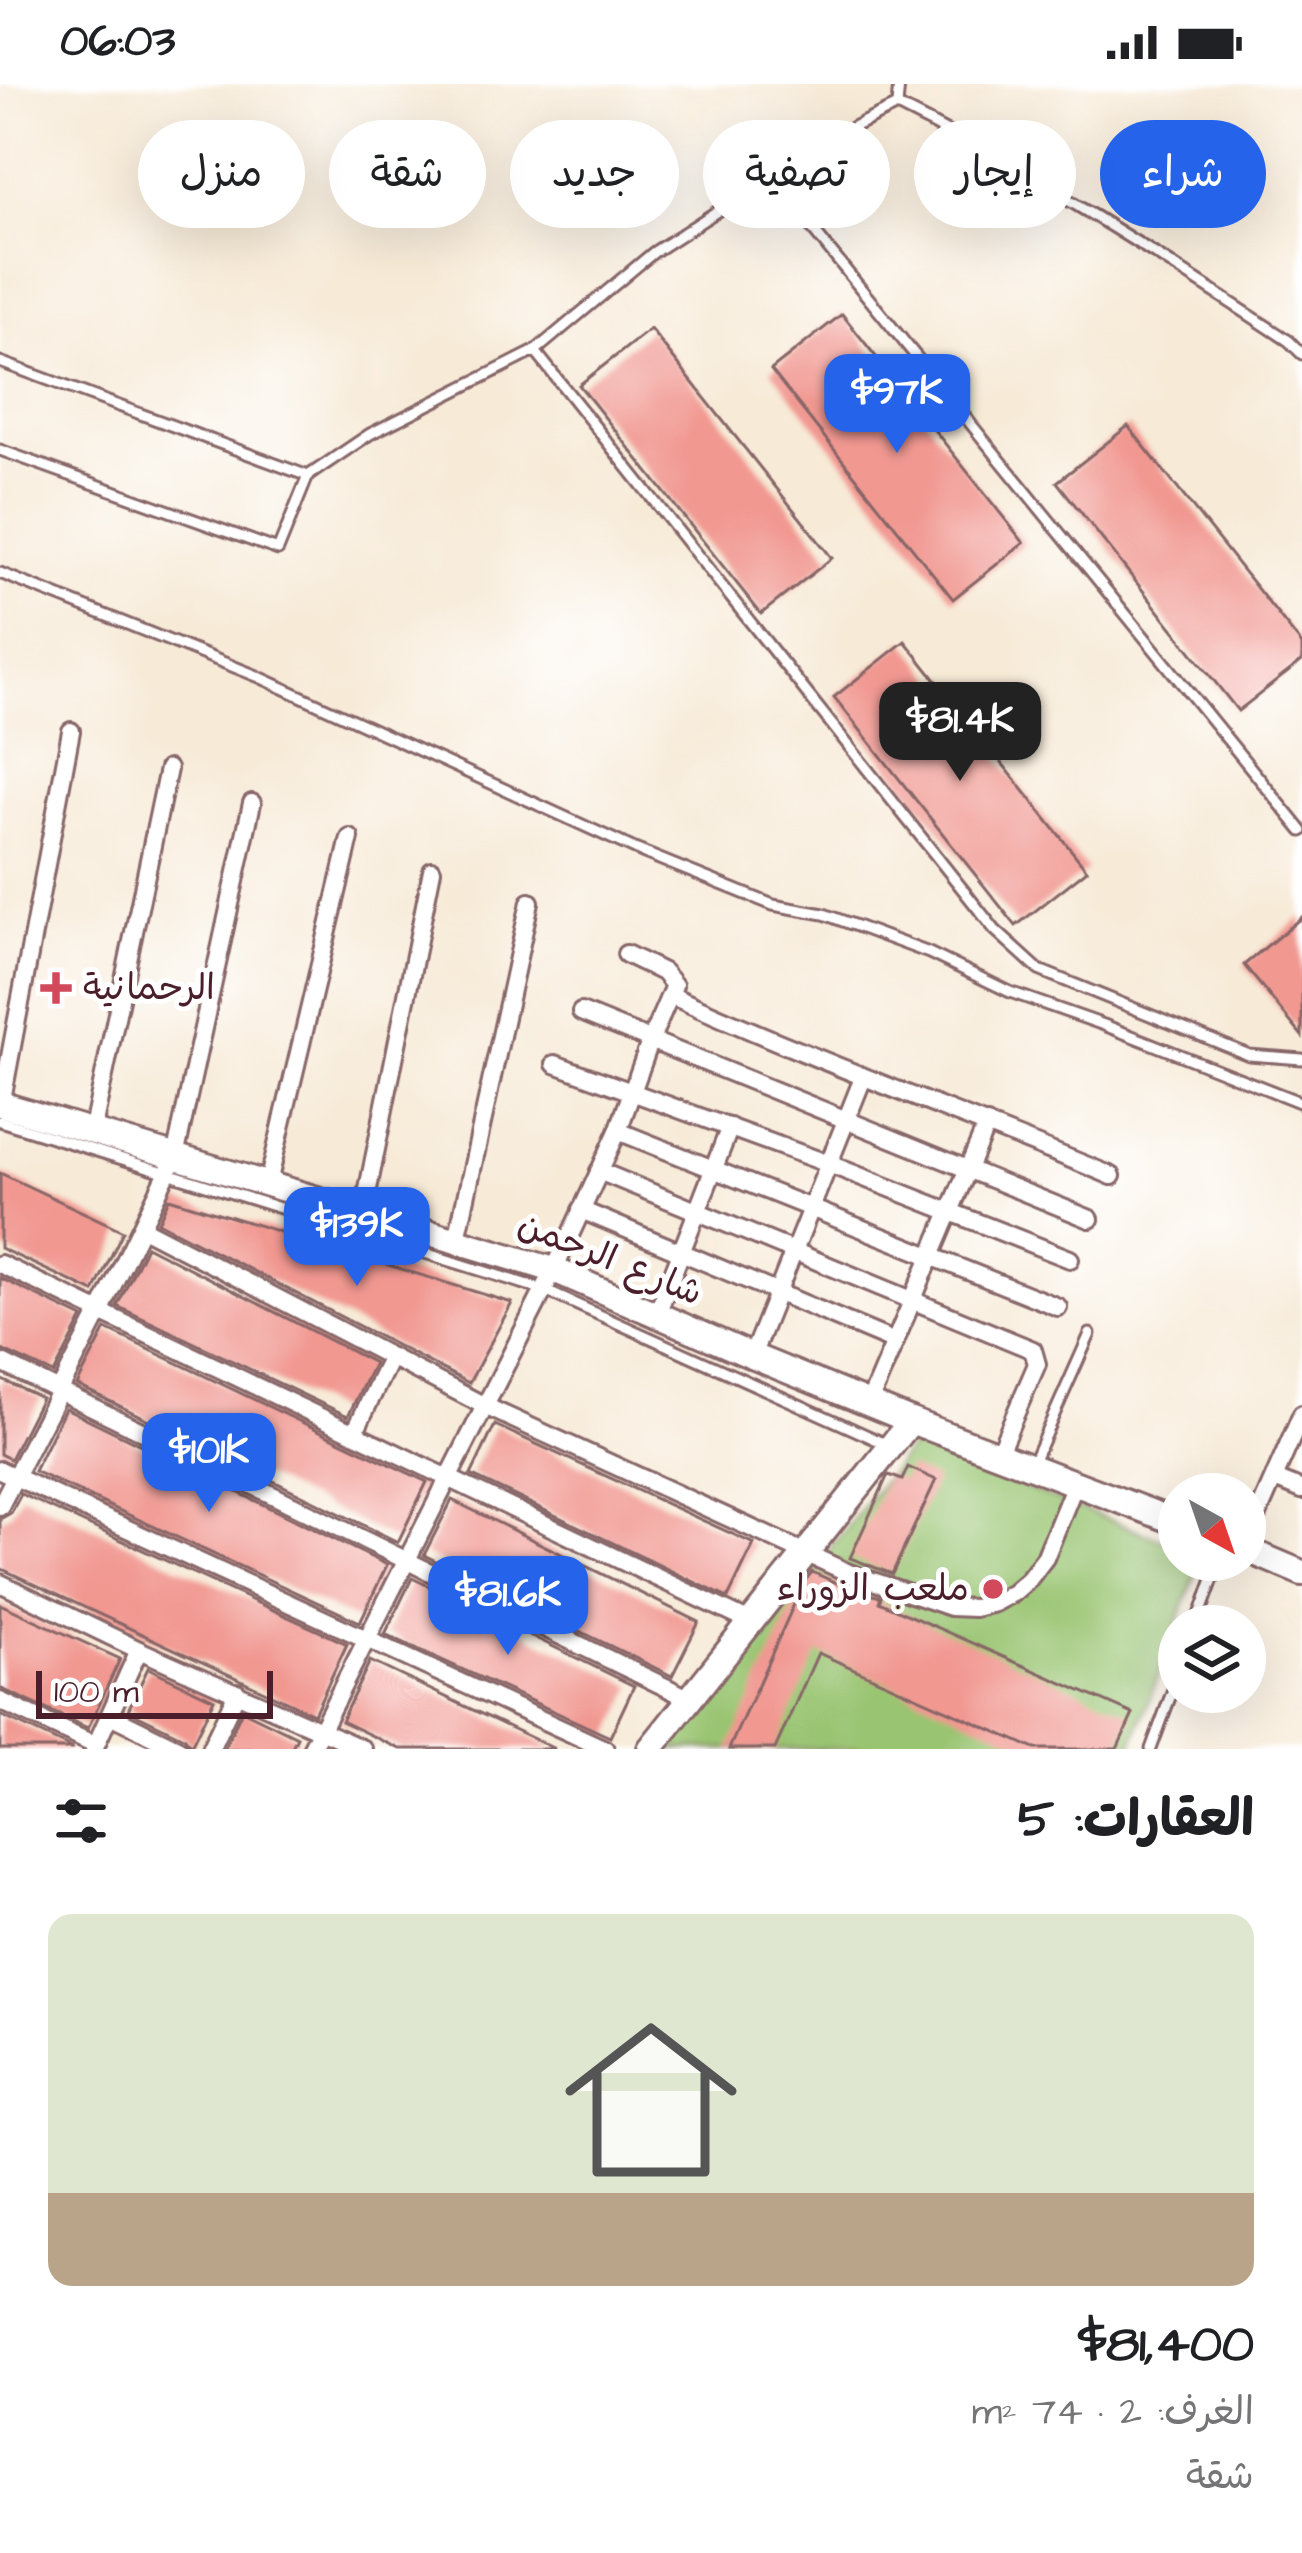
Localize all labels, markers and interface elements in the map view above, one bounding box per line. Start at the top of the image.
text: 06:03 [60,11,175,73]
chip: منزل [138,120,305,228]
chip: شقة [329,120,486,228]
chip: جديد [510,120,679,228]
chip: تصفية [703,120,890,228]
chip: إيجار [914,120,1076,228]
chip: شراء [1100,120,1266,228]
pin: $97K [826,354,968,456]
text: $97K [851,366,943,420]
pin: $81.4K [862,682,1058,784]
text: $81.4K [906,694,1014,748]
place label: الرحمانية [83,963,215,1014]
marker: الرحمانية [40,972,72,1004]
pin: $139K [273,1187,441,1289]
text: $139K [311,1199,403,1253]
street label: شارع الرحمن [510,1199,710,1319]
pin: $101K [125,1413,293,1515]
text: $101K [169,1425,249,1479]
north arrow [1158,1473,1266,1581]
map controls [1158,1473,1266,1713]
pin: $81.6K [410,1556,606,1658]
place label: ملعب الزوراء [777,1564,969,1615]
text: $81.6K [455,1568,561,1622]
marker: ملعب الزوراء [980,1576,1006,1602]
button: layers [1158,1605,1266,1713]
scale bar [36,1665,273,1718]
text: 100 m [54,1669,139,1715]
text: العقارات: 5 [1018,1785,1254,1856]
icon: filters [48,1788,114,1854]
icon: home [543,1992,759,2208]
text: $81,400 [1078,2310,1254,2381]
text: الغرف: 2 · 74 m² [972,2386,1254,2440]
text: شقة [1186,2450,1254,2504]

